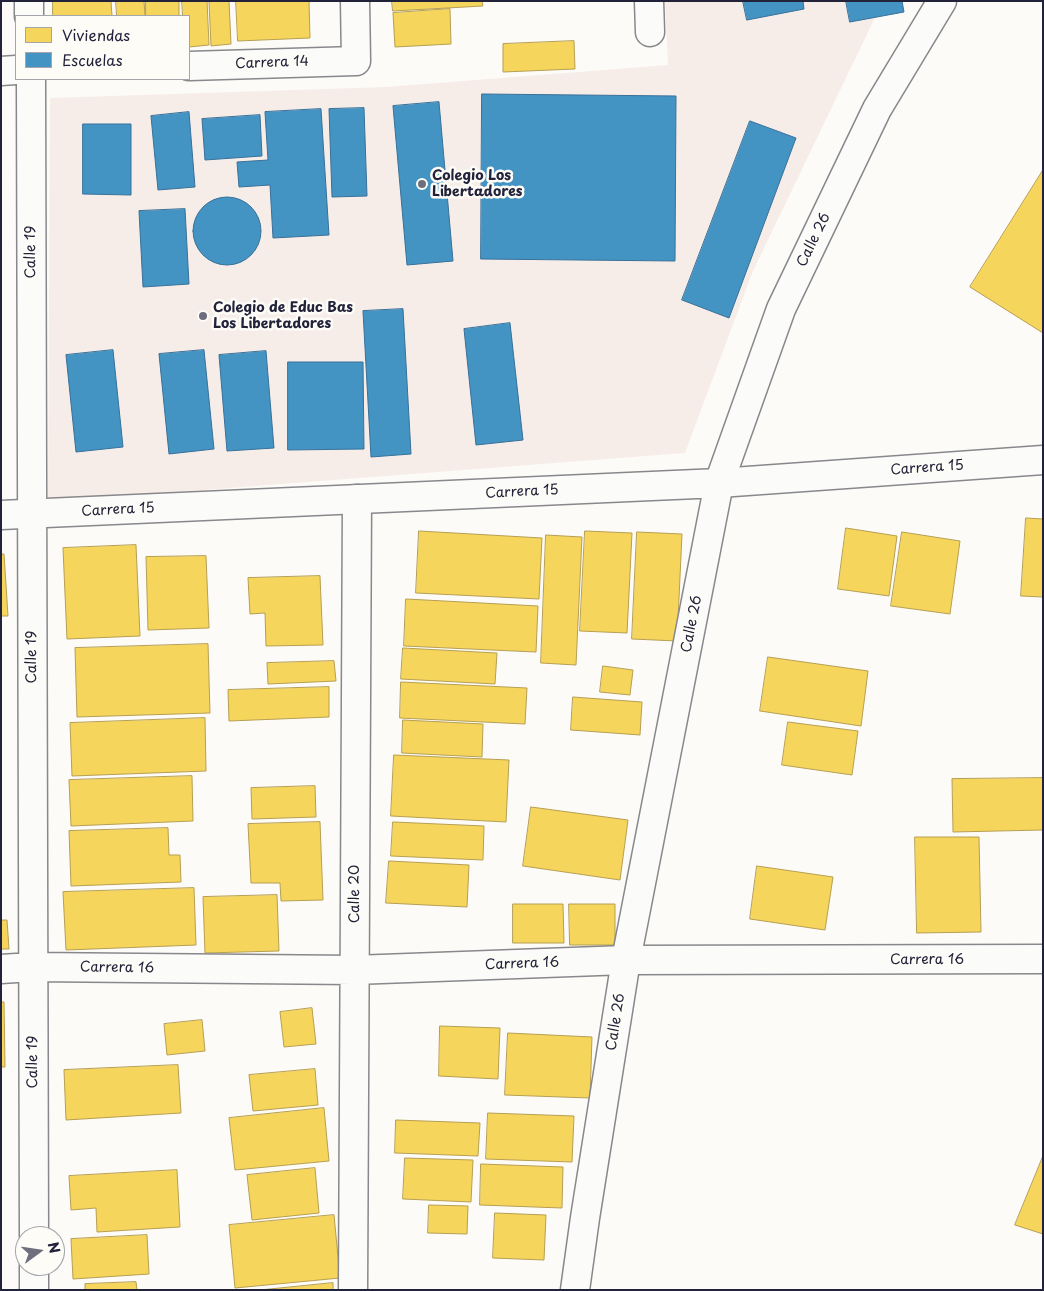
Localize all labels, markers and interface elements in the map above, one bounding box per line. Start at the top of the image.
legend [15,15,190,80]
text: Viviendas [62,23,130,46]
text: Escuelas [62,48,122,71]
street label: Carrera 14 [235,53,309,73]
place label: Colegio Los Libertadores [432,168,523,200]
marker: Colegio Los Libertadores [416,178,428,190]
street label: Calle 26 [794,210,834,270]
street label: Calle 19 [23,225,39,279]
place label: Colegio de Educ Bas Los Libertadores [213,300,353,332]
marker: Colegio de Educ Bas Los Libertadores [197,310,209,322]
street label: Carrera 15 [890,457,964,479]
street label: Carrera 15 [485,482,559,502]
street label: Carrera 15 [81,500,155,520]
street label: Calle 26 [678,594,706,654]
street label: Calle 19 [24,630,40,684]
street label: Calle 20 [347,865,363,923]
street label: Carrera 16 [890,952,964,968]
street label: Carrera 16 [485,954,559,974]
street label: Carrera 16 [80,959,154,977]
street label: Calle 26 [603,992,629,1052]
street label: Calle 19 [25,1035,41,1089]
north arrow [15,1226,65,1276]
text: N [43,1240,66,1255]

